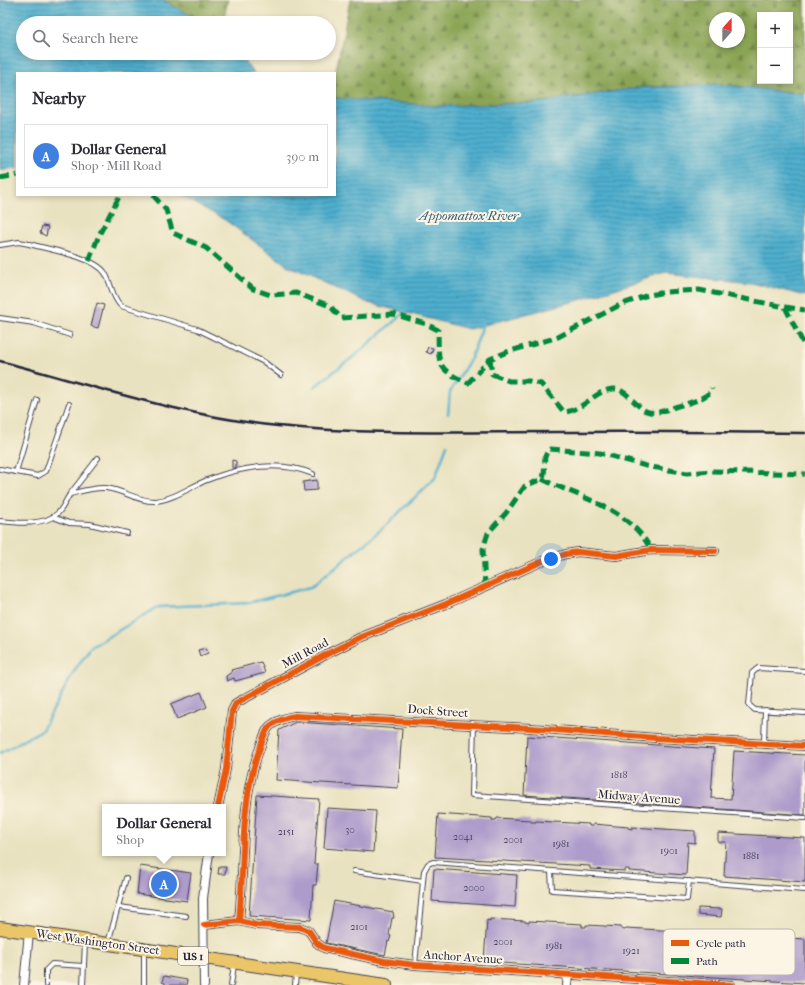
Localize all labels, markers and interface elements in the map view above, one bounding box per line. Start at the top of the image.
north arrow [709,12,745,48]
map controls [757,12,793,84]
button: + [757,12,793,48]
search box [16,16,336,60]
icon: search [30,27,52,49]
text: Search here [62,29,138,47]
button: − [757,48,793,84]
text: Nearby [32,88,86,108]
text: Dollar General [71,140,166,158]
text: A [42,149,50,164]
text: 390 m [286,149,319,164]
text: Shop · Mill Road [71,158,161,173]
water label: Appomattox River [417,208,520,223]
your location [541,549,561,569]
street label: Mill Road [279,635,331,671]
street label: Dock Street [407,702,470,720]
house number: 1818 [610,769,628,781]
street label: Midway Avenue [597,787,681,807]
popup [102,804,226,856]
text: Dollar General [116,814,212,832]
house number: 30 [345,824,355,836]
house number: 2151 [278,826,294,838]
house number: 2041 [453,831,473,843]
text: Shop [116,832,144,847]
house number: 2001 [503,834,523,846]
house number: 1981 [552,838,570,850]
house number: 1901 [660,845,678,857]
house number: 1881 [742,850,760,862]
pin: A [151,869,177,899]
house number: 2000 [463,882,485,894]
house number: 2101 [350,921,368,933]
street label: West Washington Street [34,926,161,958]
legend [663,929,795,975]
house number: 2001 [493,936,513,948]
text: Cycle path [696,937,747,950]
house number: 1981 [545,940,563,952]
house number: 1921 [622,945,640,957]
road number: US 1 [178,947,208,965]
street label: Anchor Avenue [422,947,503,967]
text: Path [696,955,719,968]

